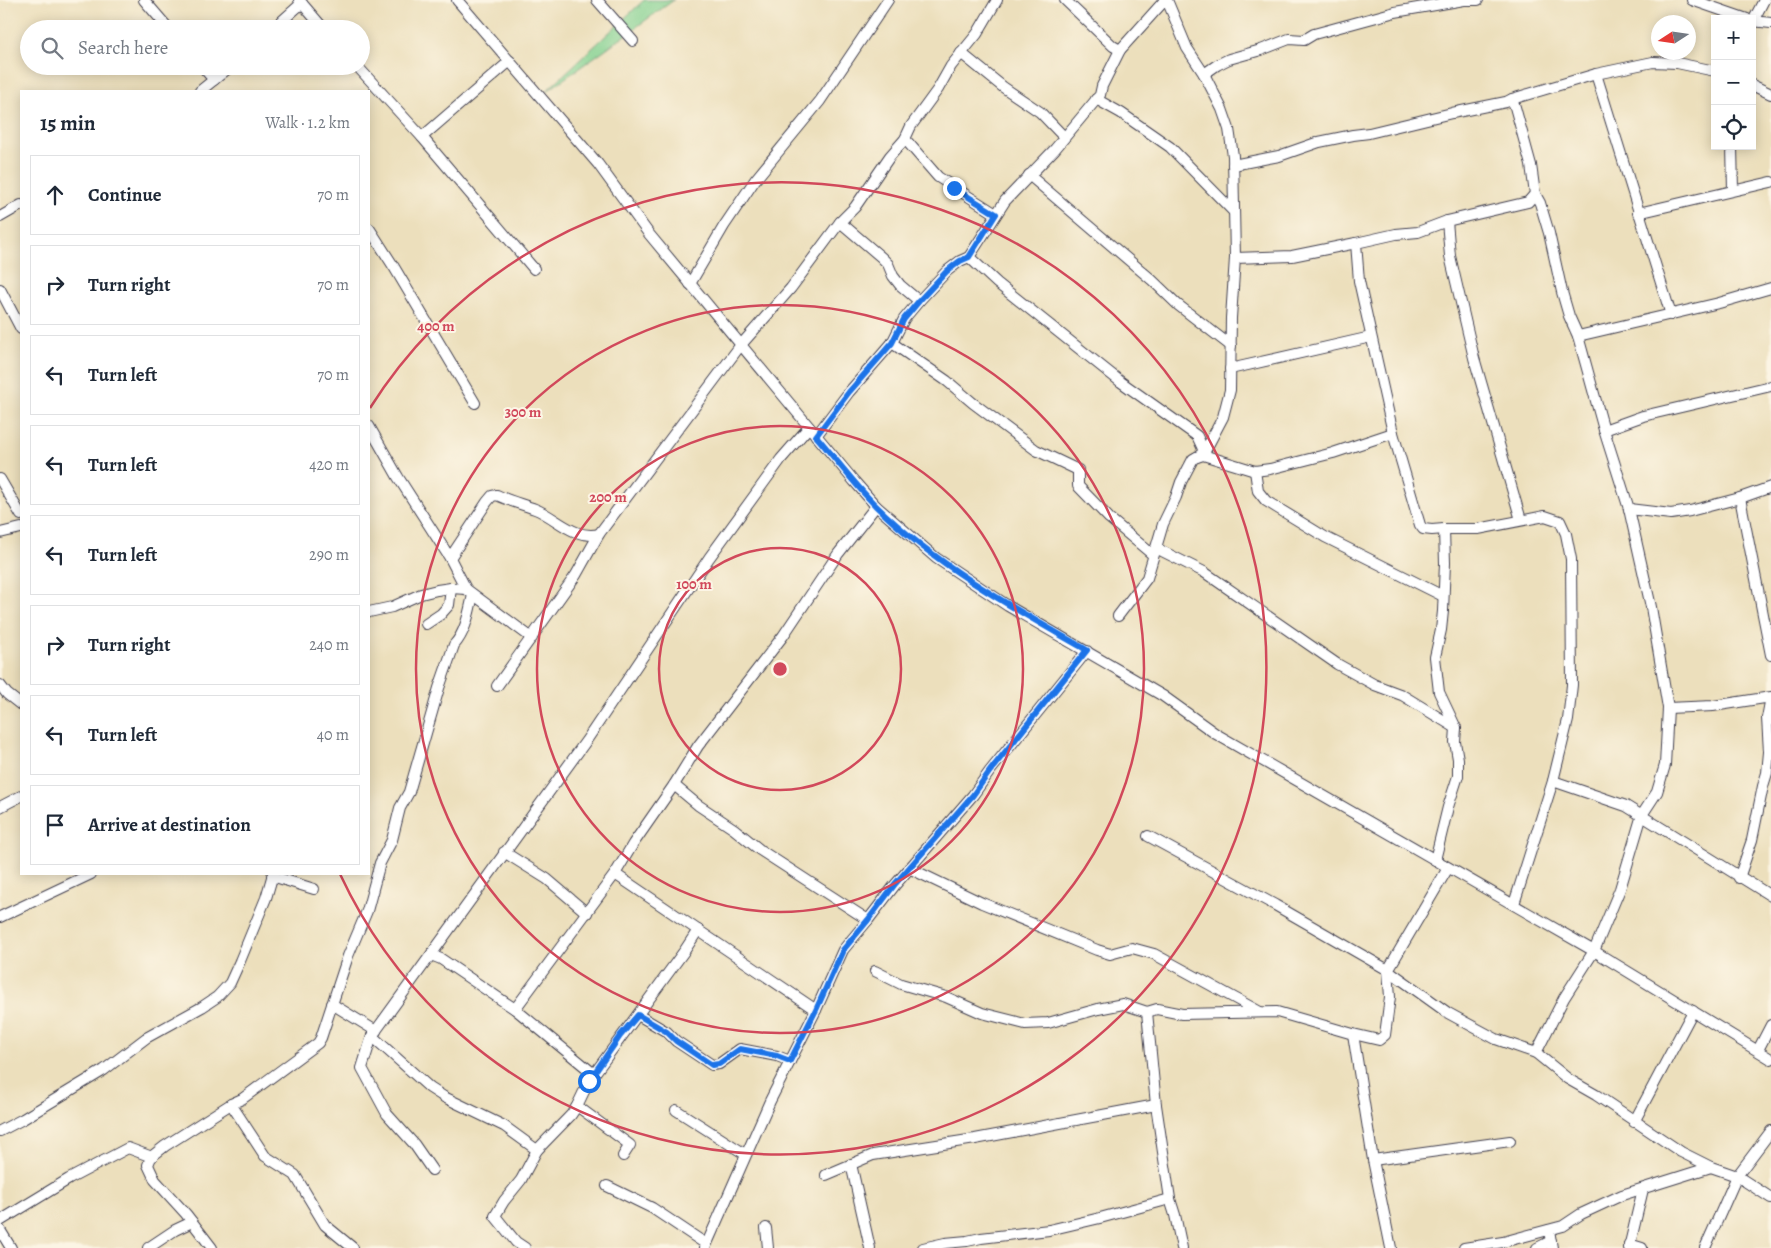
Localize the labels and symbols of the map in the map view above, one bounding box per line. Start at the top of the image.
north arrow [1651,15,1696,60]
route end [943,177,966,200]
text: 400 m [417,316,455,336]
text: 300 m [505,402,542,422]
text: 200 m [589,487,627,507]
text: 100 m [676,574,712,594]
centre of rings [771,660,789,678]
route start [578,1070,601,1093]

